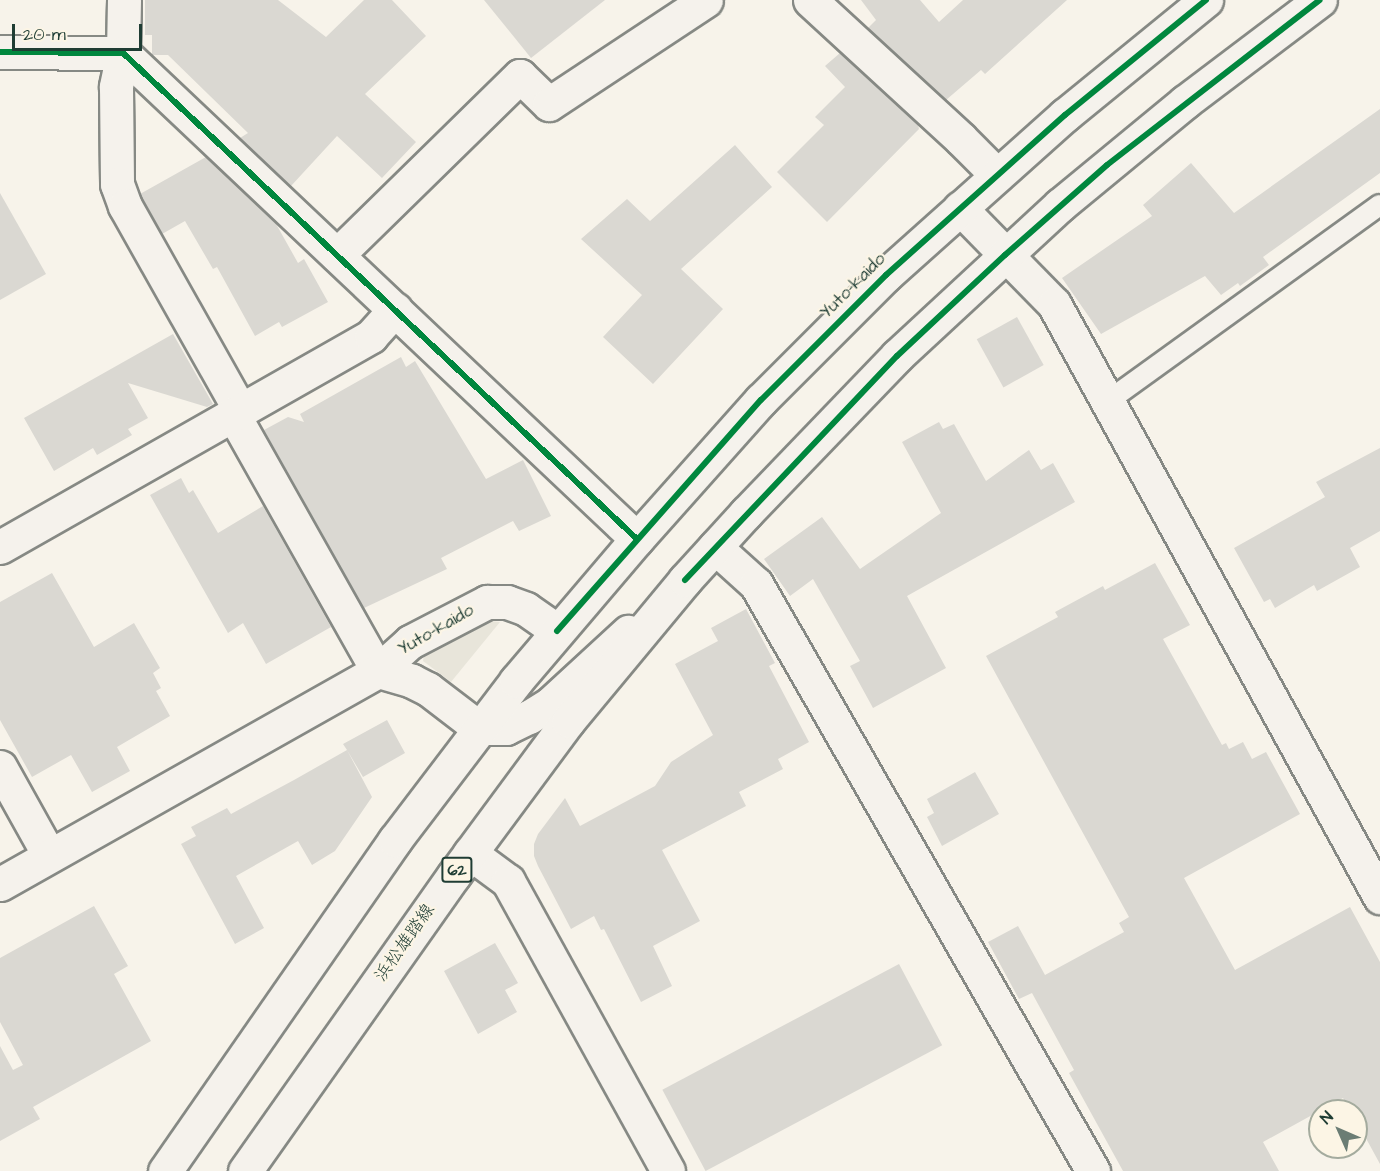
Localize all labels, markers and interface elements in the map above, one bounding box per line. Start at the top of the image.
scale bar [15,12,146,50]
text: 20 m [23,22,66,47]
street label: Yuto-kaido [816,249,890,323]
street label: Yuto-kaido [394,600,478,660]
road number: 62 [440,857,474,883]
street label: 浜松雄踏線 [370,900,440,986]
north arrow [1308,1099,1368,1159]
text: N [1315,1106,1338,1129]

